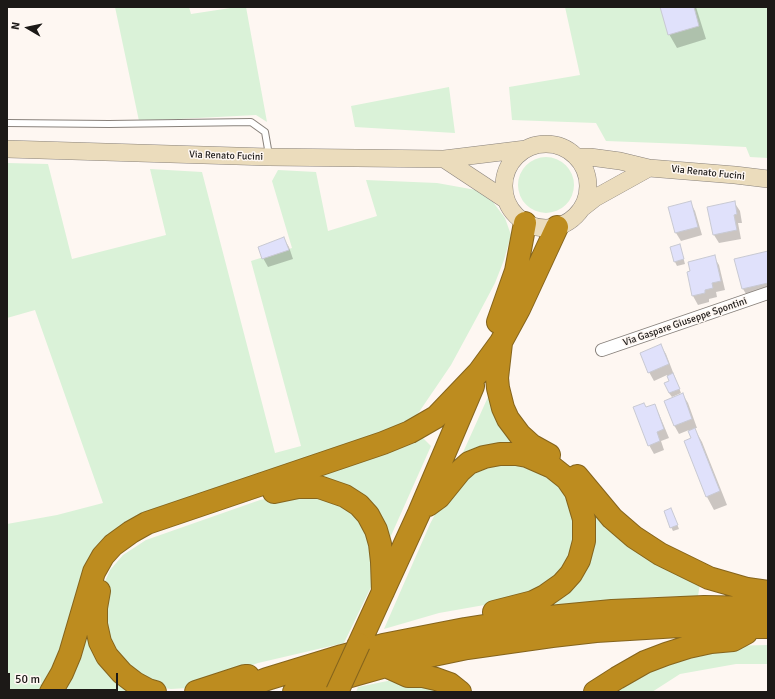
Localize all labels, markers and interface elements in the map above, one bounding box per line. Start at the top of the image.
north arrow [8,8,48,48]
text: N [9,21,23,31]
street label: Via Renato Fucini [189,149,263,163]
street label: Via Renato Fucini [671,163,745,183]
street label: Via Gaspare Giuseppe Spontini [621,295,749,349]
scale bar [10,665,120,691]
text: 50 m [15,672,40,687]

